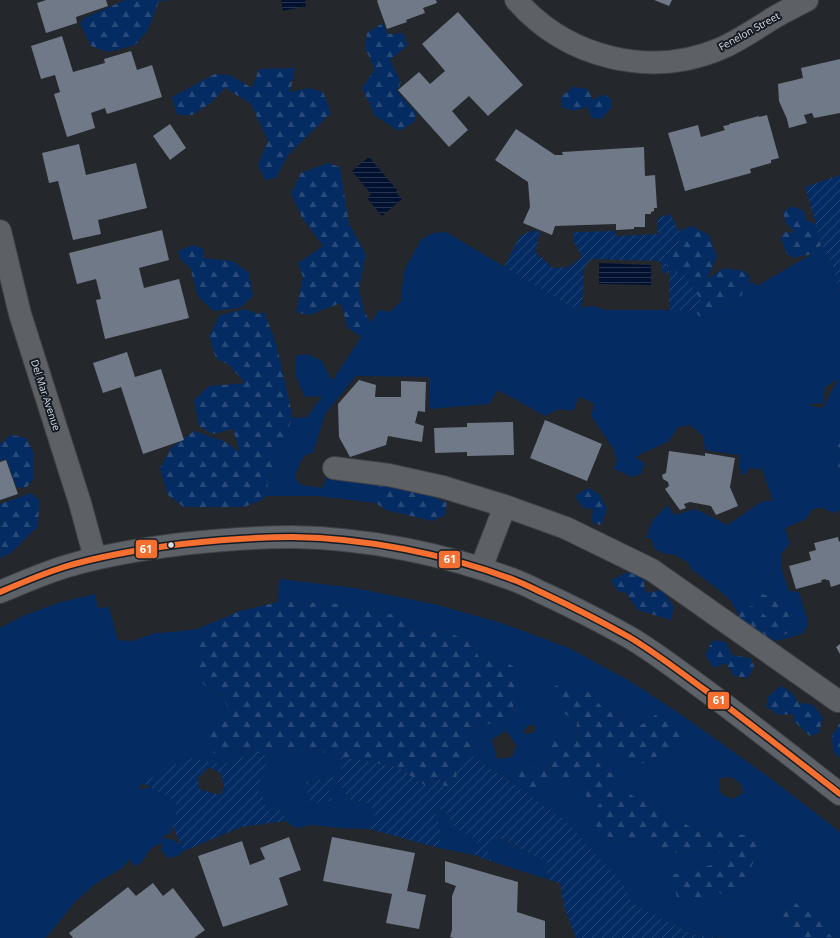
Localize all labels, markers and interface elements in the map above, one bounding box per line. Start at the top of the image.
street label: Fenelon Street [716,8,782,54]
street label: Del Mar Avenue [28,358,64,433]
line badge: 61 [135,539,158,559]
unlabelled marker [166,540,176,550]
text: 61 [140,541,152,556]
line badge: 61 [438,550,461,569]
text: 61 [444,551,456,566]
line badge: 61 [707,691,730,710]
text: 61 [713,692,725,707]

